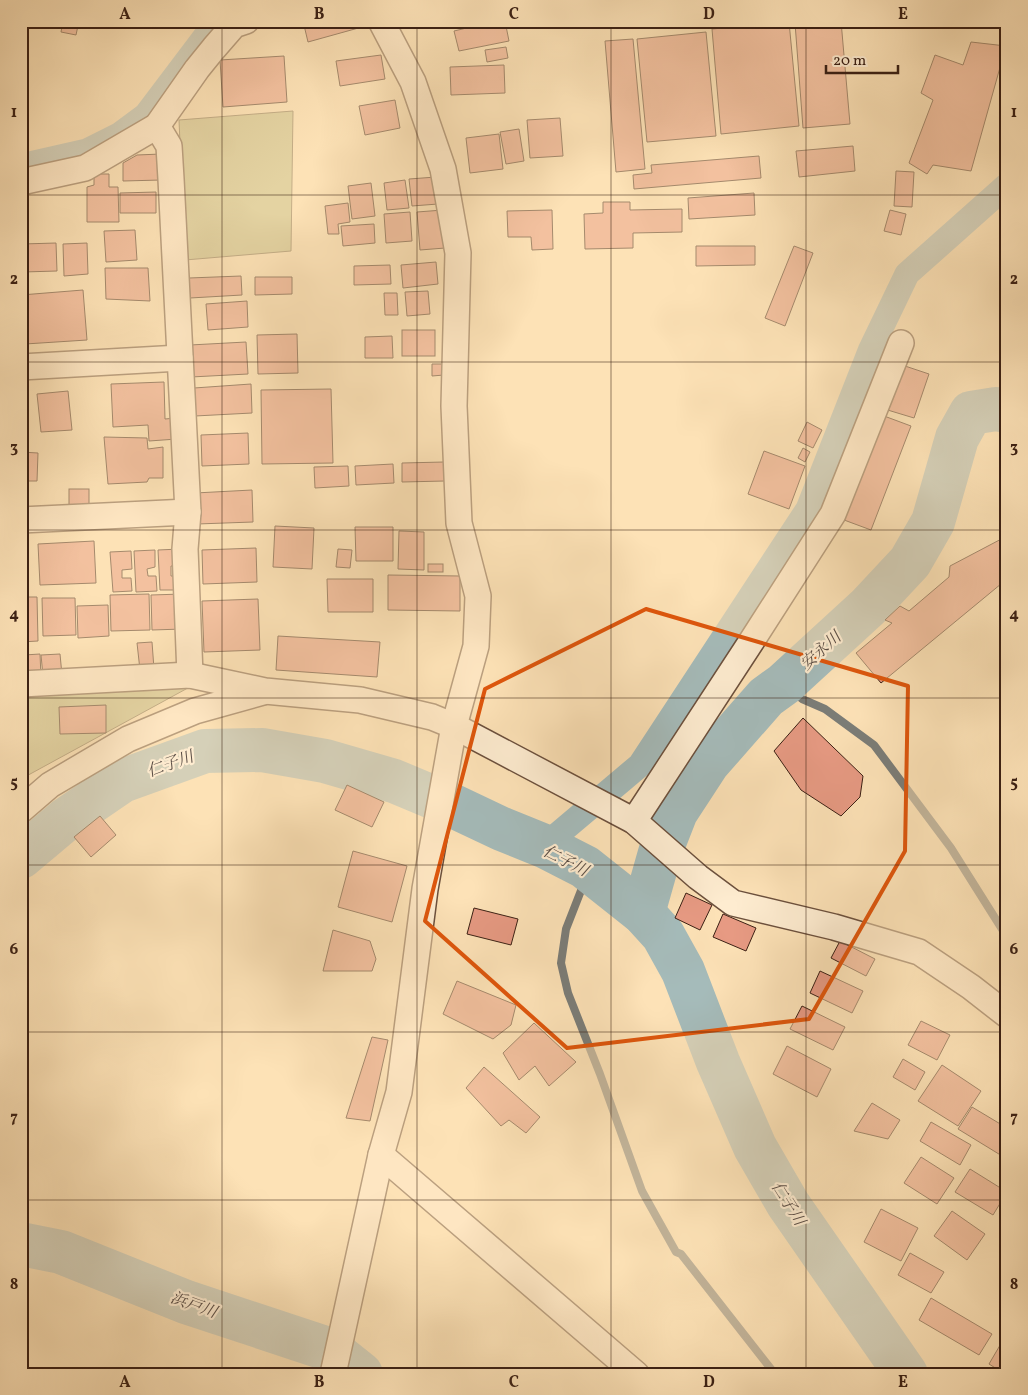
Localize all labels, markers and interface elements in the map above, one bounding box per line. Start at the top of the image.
text: A [119,4,131,26]
text: B [314,4,325,26]
text: C [509,4,519,26]
text: D [703,4,715,26]
text: E [898,4,908,26]
scale bar [826,42,898,74]
text: 20 m [833,51,866,72]
text: 1 [11,102,17,124]
text: 1 [1011,102,1017,124]
text: 2 [10,269,18,291]
text: 2 [1010,269,1018,291]
text: 3 [10,437,18,459]
text: 3 [1010,437,1018,459]
text: 4 [9,604,19,626]
text: 4 [1009,604,1019,626]
water label: 安永川 [796,626,848,676]
water label: 仁子川 [144,746,199,783]
text: 5 [10,772,18,794]
text: 5 [1010,772,1018,794]
water label: 仁子川 [539,841,593,883]
text: 6 [10,939,19,961]
text: 6 [1010,939,1019,961]
text: 7 [10,1107,18,1129]
text: 7 [1010,1107,1018,1129]
water label: 仁子川 [765,1178,810,1232]
text: 8 [10,1274,18,1296]
text: 8 [1010,1274,1018,1296]
water label: 浜戸川 [167,1287,222,1325]
text: A [119,1372,131,1394]
text: B [314,1372,325,1394]
text: C [509,1372,519,1394]
text: D [703,1372,715,1394]
text: E [898,1372,908,1394]

